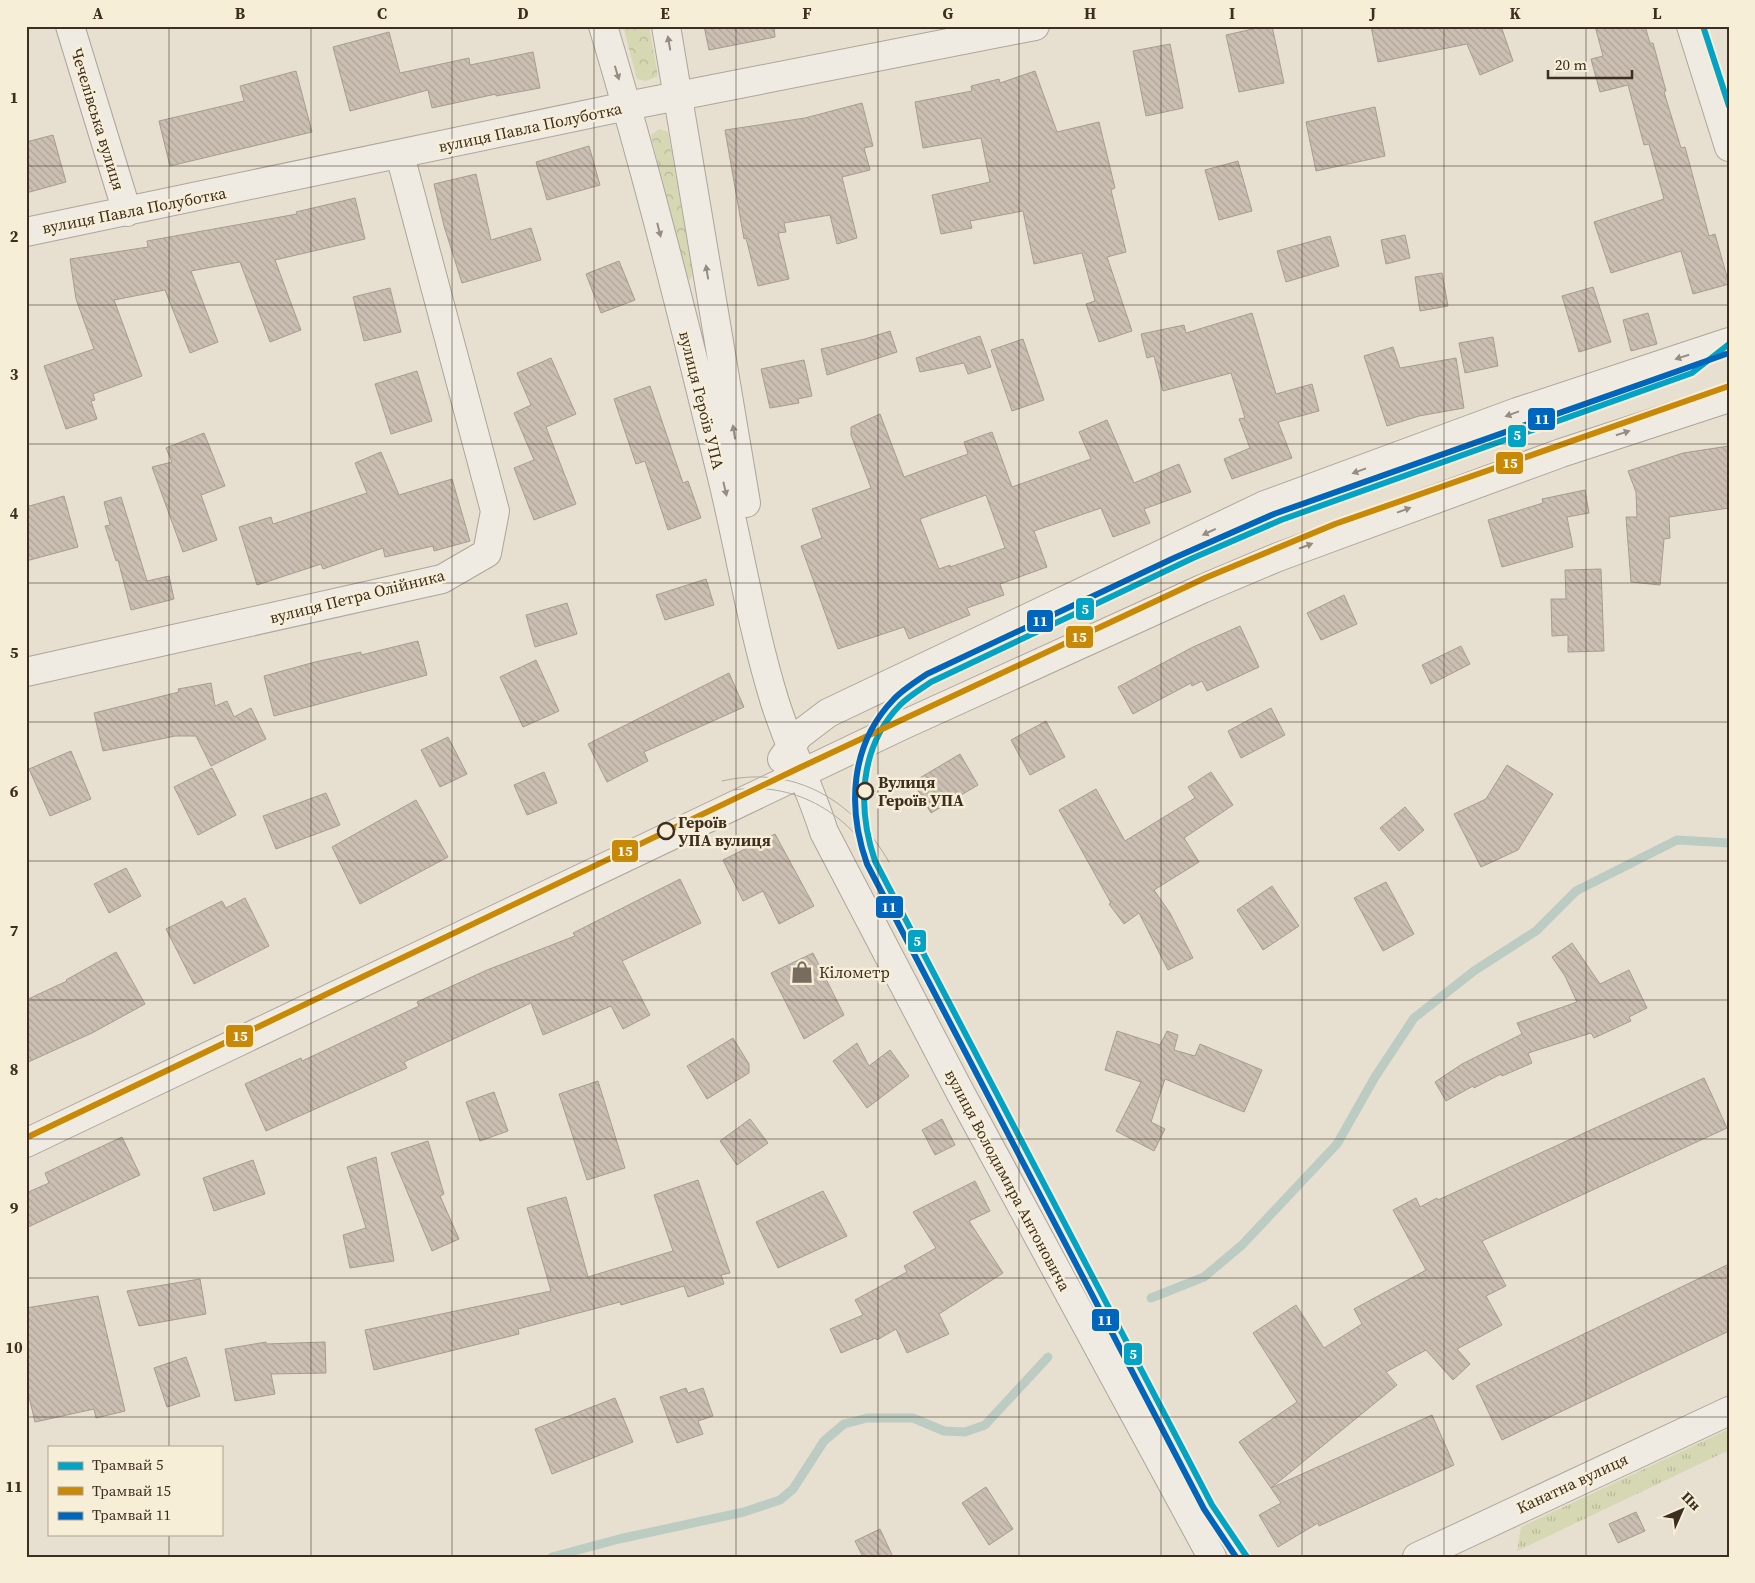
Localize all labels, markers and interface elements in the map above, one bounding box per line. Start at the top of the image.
text: A [93,2,104,24]
text: B [235,2,246,24]
text: C [377,2,387,24]
text: D [517,2,529,24]
text: E [660,2,670,24]
text: F [802,2,812,24]
text: G [943,2,954,24]
text: H [1084,2,1096,24]
text: I [1229,2,1235,24]
text: J [1369,2,1376,24]
text: K [1509,2,1521,24]
text: L [1652,2,1662,24]
one-way arrow [664,34,672,50]
street label: Чечелівська вулиця [66,45,130,193]
scale bar [1548,48,1631,80]
text: 20 m [1555,54,1587,75]
one-way arrow [613,66,621,81]
text: 1 [10,86,18,108]
street label: вулиця Павла Полуботка [436,97,625,157]
street label: вулиця Павла Полуботка [40,181,229,239]
one-way arrow [655,222,663,237]
text: 2 [10,225,19,247]
one-way arrow [703,264,711,280]
street label: вулиця Героїв УПА [674,329,730,472]
one-way arrow [1675,353,1690,361]
text: 3 [10,363,19,385]
line badge: 11 [1527,407,1556,431]
text: 11 [1534,409,1550,429]
one-way arrow [1504,411,1519,418]
one-way arrow [729,424,737,440]
line badge: 5 [1507,424,1527,448]
text: 5 [1513,425,1521,445]
one-way arrow [1616,429,1631,436]
line badge: 15 [1495,451,1524,475]
text: 15 [1502,453,1518,473]
one-way arrow [1352,468,1367,475]
one-way arrow [721,482,729,497]
text: 4 [10,502,19,524]
one-way arrow [1397,506,1412,514]
one-way arrow [1202,528,1216,536]
one-way arrow [1299,542,1314,550]
street label: вулиця Петра Олійника [267,563,448,628]
line badge: 5 [1075,597,1095,621]
text: 5 [1081,599,1089,619]
line badge: 11 [1026,609,1054,633]
text: 11 [1032,611,1048,631]
line badge: 15 [1065,625,1094,649]
text: 15 [1071,627,1087,647]
text: 5 [10,641,19,663]
place label: Вулиця Героїв УПА [878,771,964,811]
text: 6 [10,780,19,802]
marker: Вулиця Героїв УПА [856,782,874,800]
place label: Героїв УПА вулиця [678,811,771,851]
marker: Героїв УПА вулиця [657,822,675,840]
line badge: 15 [611,839,639,863]
text: 15 [617,841,633,861]
line badge: 11 [875,895,904,919]
text: 11 [881,897,897,917]
text: 7 [10,919,19,941]
line badge: 5 [907,929,927,953]
text: 5 [913,931,921,951]
shop icon: Кілометр [789,959,815,985]
place label: Кілометр [819,961,890,983]
line badge: 15 [225,1024,254,1048]
text: 15 [232,1026,248,1046]
text: 8 [10,1058,18,1080]
street label: вулиця Володимира Антоновича [940,1065,1076,1296]
text: 9 [10,1197,19,1219]
line badge: 11 [1091,1308,1120,1332]
text: 11 [1097,1310,1113,1330]
text: 10 [5,1336,23,1358]
line badge: 5 [1123,1342,1143,1366]
text: 5 [1129,1344,1137,1364]
legend [48,1446,222,1536]
street label: Канатна вулиця [1513,1448,1631,1518]
text: Трамвай 5 [92,1454,163,1475]
text: 11 [5,1475,23,1497]
text: Трамвай 15 [92,1480,171,1501]
north arrow [1658,1486,1708,1536]
text: Пн [1677,1487,1705,1515]
text: Трамвай 11 [92,1504,171,1525]

